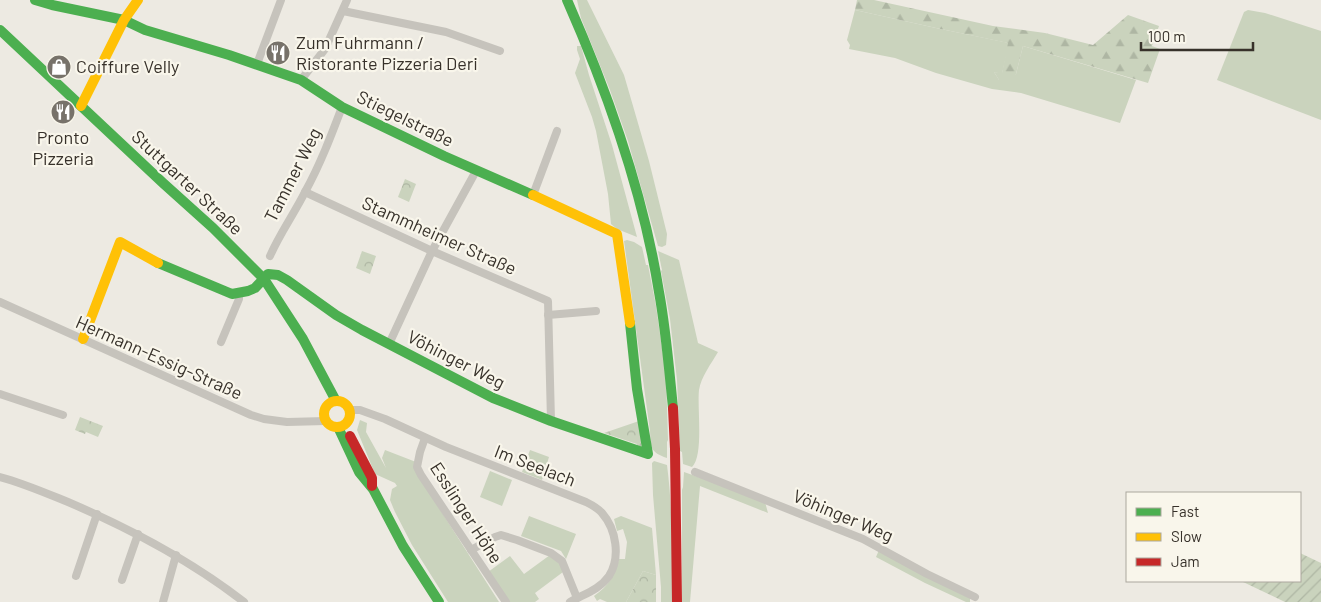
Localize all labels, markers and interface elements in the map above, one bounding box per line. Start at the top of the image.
scale bar [1141,20,1254,52]
text: 100 m [1148,27,1186,45]
place label: Zum Fuhrmann / Ristorante Pizzeria Deri [296,31,478,74]
restaurant icon: Zum Fuhrmann / Ristorante Pizzeria Deri [265,40,291,66]
shop icon: Coiffure Velly [46,54,72,80]
place label: Coiffure Velly [76,55,179,77]
street label: Stiegelstraße [353,85,458,151]
restaurant icon: Pronto Pizzeria [50,99,76,125]
street label: Tammer Weg [259,124,325,225]
street label: Stuttgarter Straße [128,125,248,239]
place label: Pronto Pizzeria [32,126,94,169]
street label: Stammheimer Straße [359,191,520,279]
street label: Hermann-Essig-Straße [73,310,246,404]
street label: Vöhinger Weg [404,325,509,393]
street label: Im Seelach [492,440,579,491]
street label: Esslinger Höhe [426,458,508,567]
street label: Vöhinger Weg [790,484,897,546]
legend [1126,492,1301,582]
text: Fast [1171,502,1199,520]
text: Slow [1171,527,1202,545]
text: Jam [1171,552,1200,570]

